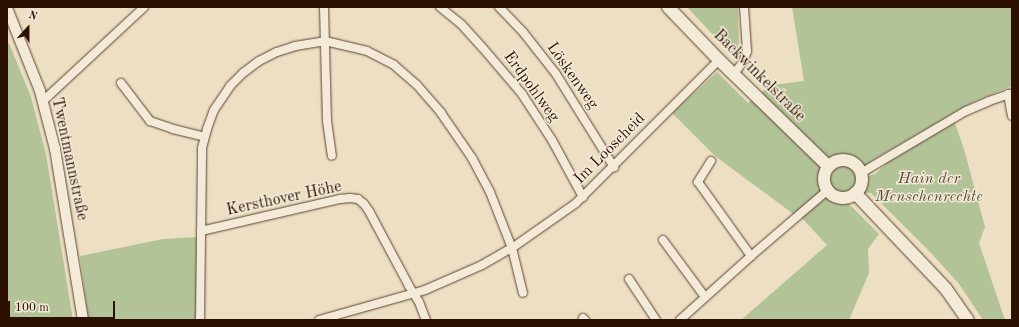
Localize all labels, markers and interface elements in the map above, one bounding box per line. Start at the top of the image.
north arrow [8,8,48,48]
text: N [27,10,38,23]
street label: Backwinkelstraße [709,26,809,126]
street label: Löskenweg [542,39,602,113]
street label: Erdpohlweg [499,48,563,126]
street label: Twentmannstraße [47,96,91,222]
street label: Im Looscheid [570,109,650,189]
park label: Hain der Menschenrechte [875,169,983,207]
street label: Kersthover Höhe [225,177,343,221]
scale bar [10,293,117,319]
text: 100 m [15,302,49,314]

